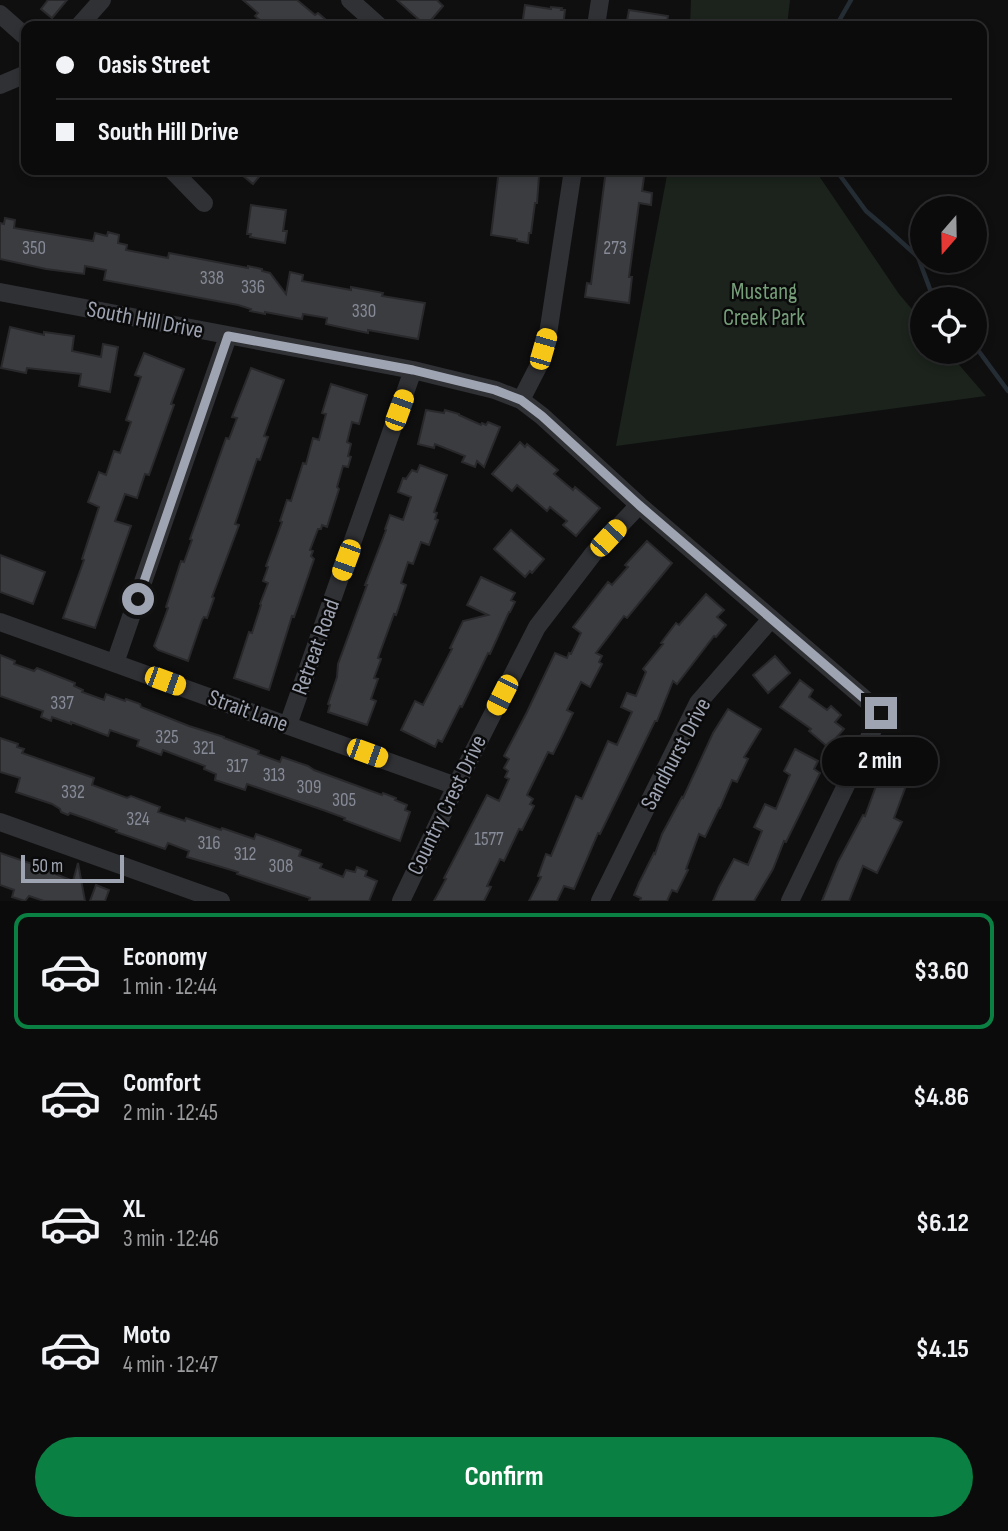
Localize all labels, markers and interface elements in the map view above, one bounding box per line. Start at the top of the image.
text: Oasis Street [98,50,210,81]
text: South Hill Drive [98,117,239,148]
north arrow [910,196,987,273]
map controls [910,196,987,364]
house number: 350 [22,237,46,260]
house number: 273 [603,237,627,260]
house number: 338 [200,267,224,290]
house number: 336 [241,276,265,299]
park label: Mustang Creek Park [723,278,805,332]
button: locate [910,287,987,364]
street label: South Hill Drive [84,295,206,345]
house number: 330 [352,300,376,323]
car [528,326,559,372]
car [382,387,417,433]
car [586,515,631,561]
car [329,537,364,583]
route start [122,583,154,615]
street label: Retreat Road [286,595,346,699]
car [142,664,189,698]
car [484,672,521,718]
street label: Strait Lane [204,684,292,738]
house number: 337 [50,692,74,715]
street label: Sandhurst Drive [635,693,717,815]
route end [865,697,897,729]
house number: 325 [155,726,179,749]
street label: Country Crest Drive [401,731,493,879]
car [344,736,391,770]
house number: 321 [193,737,216,760]
callout: 2 min [823,738,939,786]
text: 2 min [858,747,902,775]
house number: 317 [226,755,248,778]
house number: 313 [263,764,285,787]
house number: 309 [297,776,321,799]
house number: 332 [61,781,85,804]
house number: 305 [332,789,356,812]
house number: 324 [126,808,150,831]
house number: 1577 [474,828,504,851]
house number: 316 [198,832,220,855]
house number: 312 [234,843,256,866]
scale bar [21,852,124,884]
text: 50 m [32,855,63,878]
house number: 308 [269,855,293,878]
icon: car [39,940,102,1003]
text: Economy [123,942,207,973]
text: $3.60 [914,956,969,987]
text: 1 min · 12:44 [123,973,217,1001]
icon: car [39,1066,102,1129]
text: Comfort [123,1068,201,1099]
text: $4.86 [913,1082,969,1113]
text: 2 min · 12:45 [123,1099,218,1127]
icon: car [39,1192,102,1255]
text: XL [123,1194,145,1225]
text: $6.12 [916,1208,969,1239]
text: 3 min · 12:46 [123,1225,219,1253]
icon: car [39,1318,102,1381]
text: Moto [123,1320,171,1351]
text: $4.15 [916,1334,969,1365]
text: 4 min · 12:47 [123,1351,218,1379]
button: Confirm [35,1437,973,1517]

